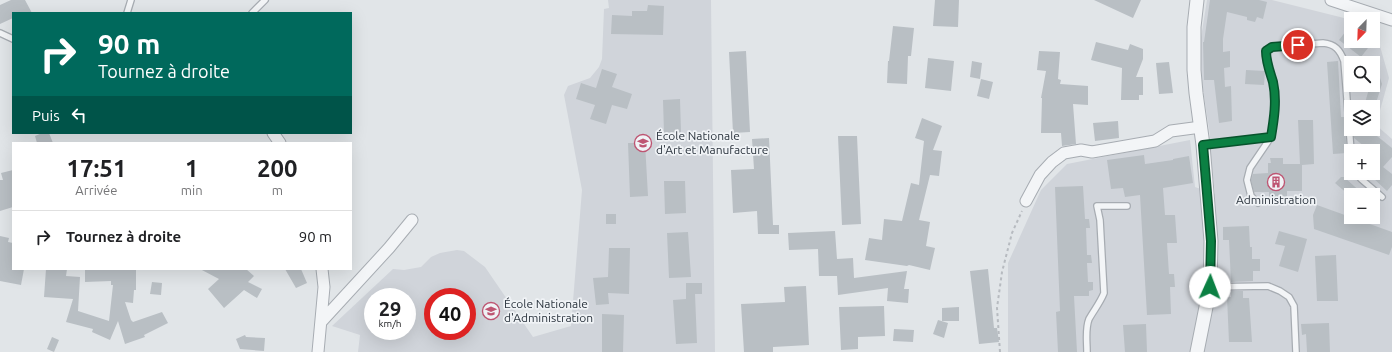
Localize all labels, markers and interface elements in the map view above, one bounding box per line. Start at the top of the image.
north arrow [1344,12,1380,48]
map controls [1344,12,1380,224]
icon: right [32,28,84,80]
text: 90 m [98,28,160,59]
pin [1281,28,1315,62]
icon: arrive [1287,34,1309,56]
button: search [1344,56,1380,92]
text: Tournez à droite [98,61,230,81]
button: layers [1344,100,1380,136]
icon: left [68,104,90,126]
text: Puis [32,107,60,124]
place label: École Nationale d'Art et Manufacture [656,129,768,156]
school or university icon: École Nationale d'Art et Manufacture [633,133,653,153]
button: + [1344,144,1380,180]
text: 17:51 [66,155,126,182]
text: 1 [185,155,198,182]
text: 200 [257,155,298,182]
building icon: Administration [1266,172,1286,192]
text: Arrivée [75,183,117,197]
text: min [181,183,203,197]
text: m [272,183,283,197]
button: − [1344,188,1380,224]
place label: Administration [1236,193,1316,206]
icon: right [32,226,54,248]
text: Tournez à droite [66,228,181,245]
text: 90 m [299,228,332,245]
position arrow [1189,266,1231,308]
speed limit sign: 40 [424,288,476,340]
text: 29 [379,297,401,320]
place label: École Nationale d'Administration [504,297,593,324]
school or university icon: École Nationale d'Administration [481,301,501,321]
text: km/h [378,318,402,329]

